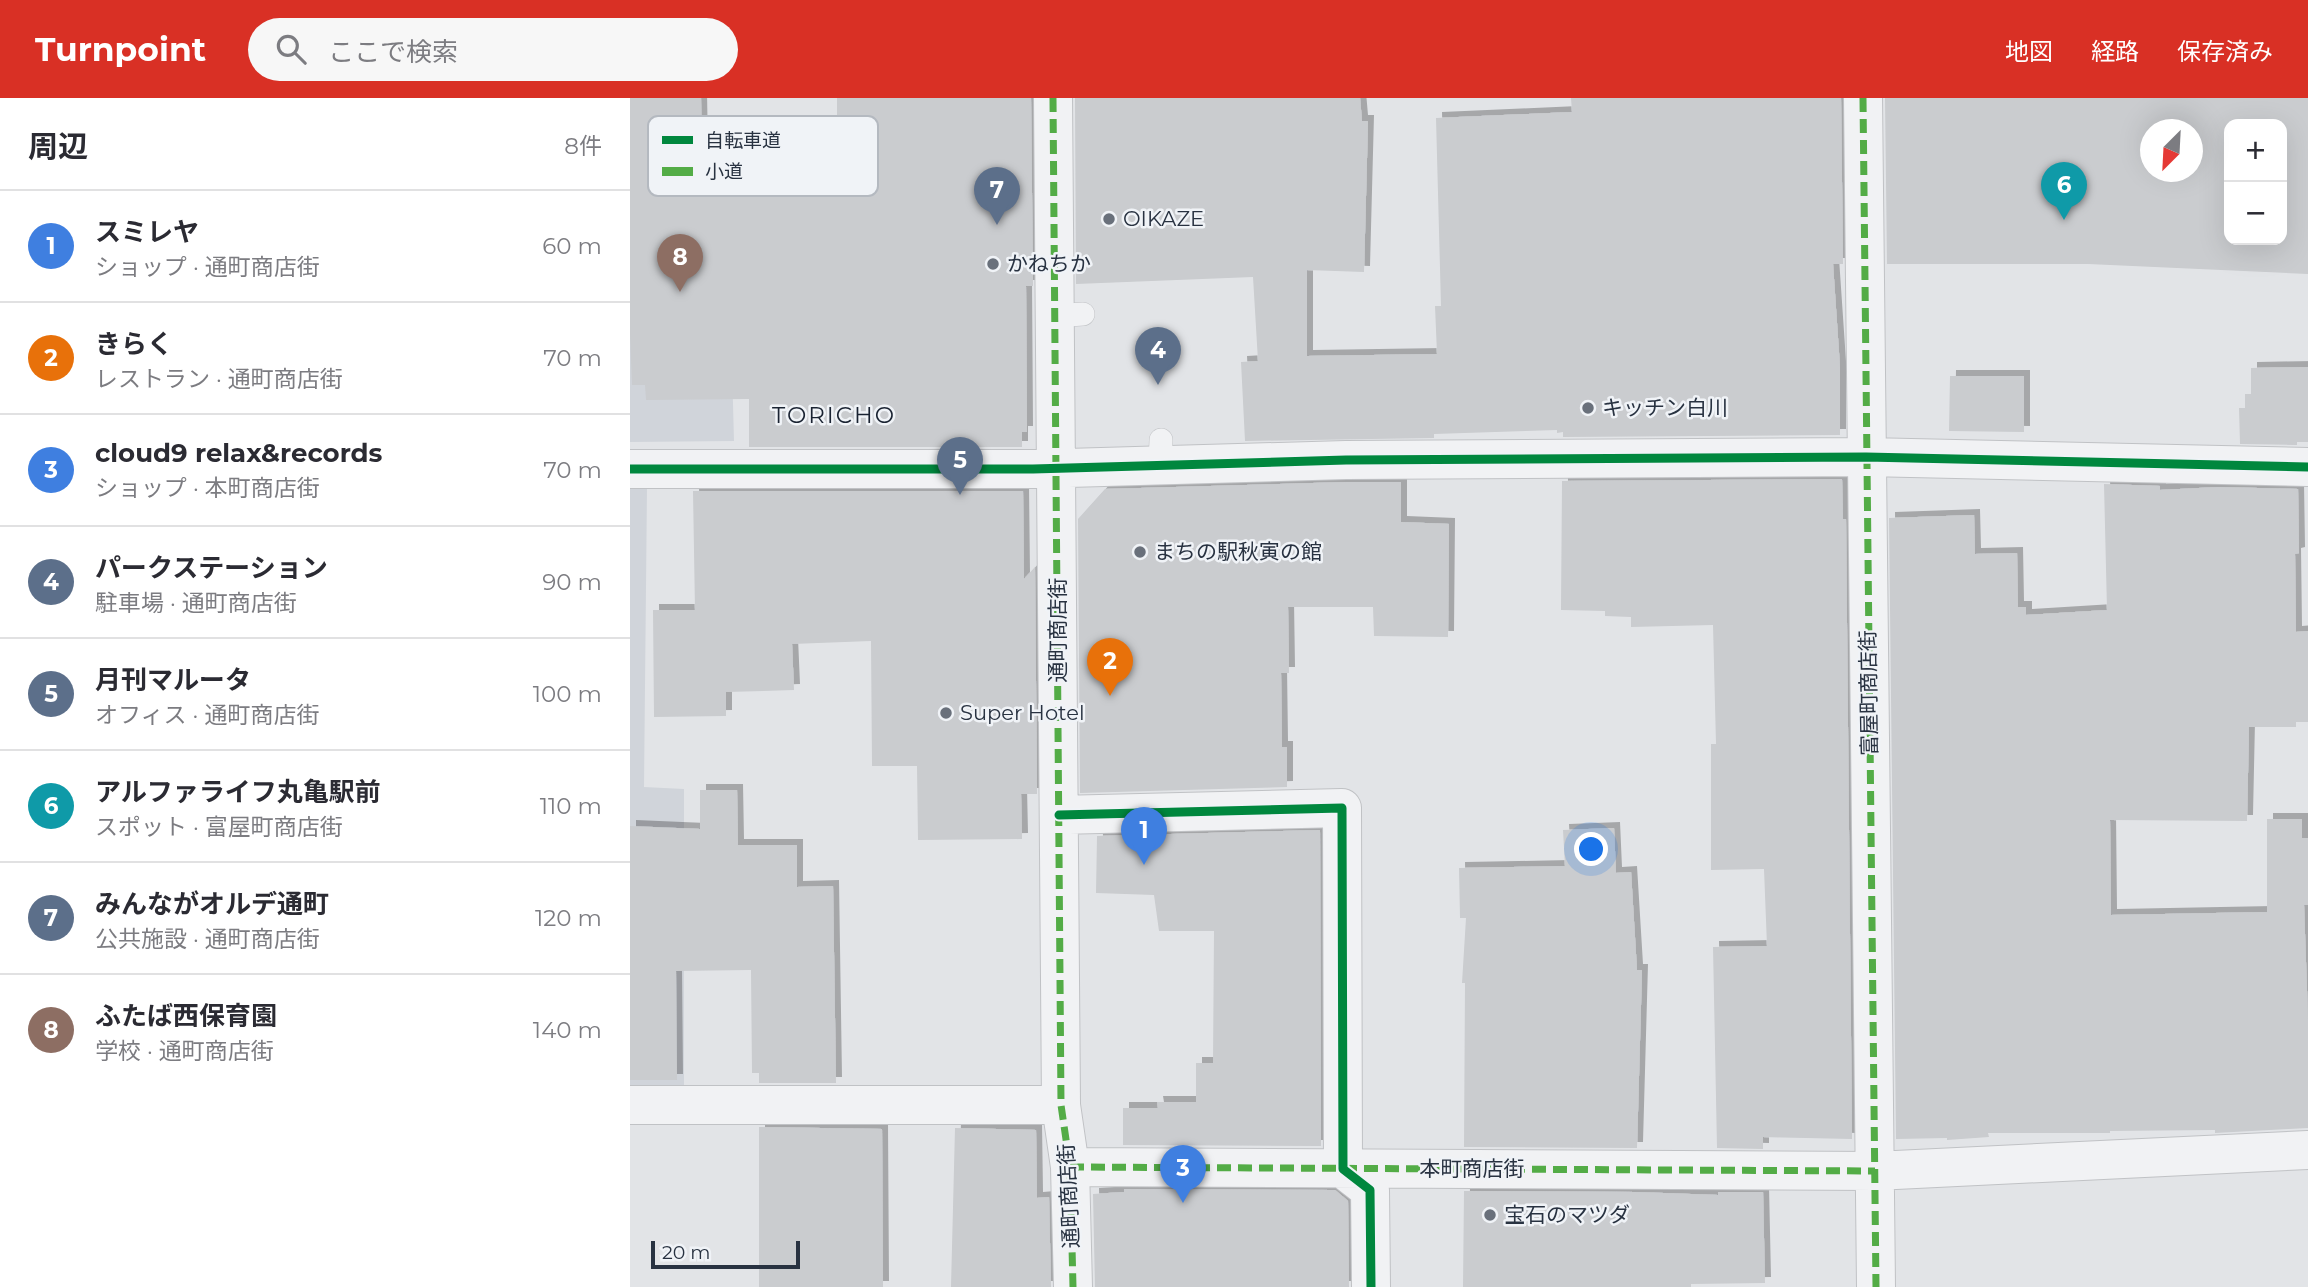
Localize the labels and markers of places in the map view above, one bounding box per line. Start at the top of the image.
pin: 6 [2041,162,2087,220]
pin: 7 [974,167,1020,225]
place label: OIKAZE [1123,206,1204,231]
marker: OIKAZE [1101,211,1117,227]
pin: 8 [657,234,703,292]
place label: かねちか [1007,251,1091,276]
marker: かねちか [985,256,1001,272]
pin: 4 [1135,327,1181,385]
place label: キッチン白川 [1602,395,1728,420]
marker: キッチン白川 [1580,400,1596,416]
pin: 5 [937,437,983,495]
place label: まちの駅秋寅の館 [1154,539,1322,564]
marker: まちの駅秋寅の館 [1132,544,1148,560]
pin: 2 [1087,638,1133,696]
place label: Super Hotel [960,700,1085,725]
marker: Super Hotel [938,705,954,721]
pin: 1 [1121,807,1167,865]
pin: 3 [1160,1145,1206,1203]
place label: 宝石のマツダ [1504,1202,1630,1227]
marker: 宝石のマツダ [1482,1207,1498,1223]

